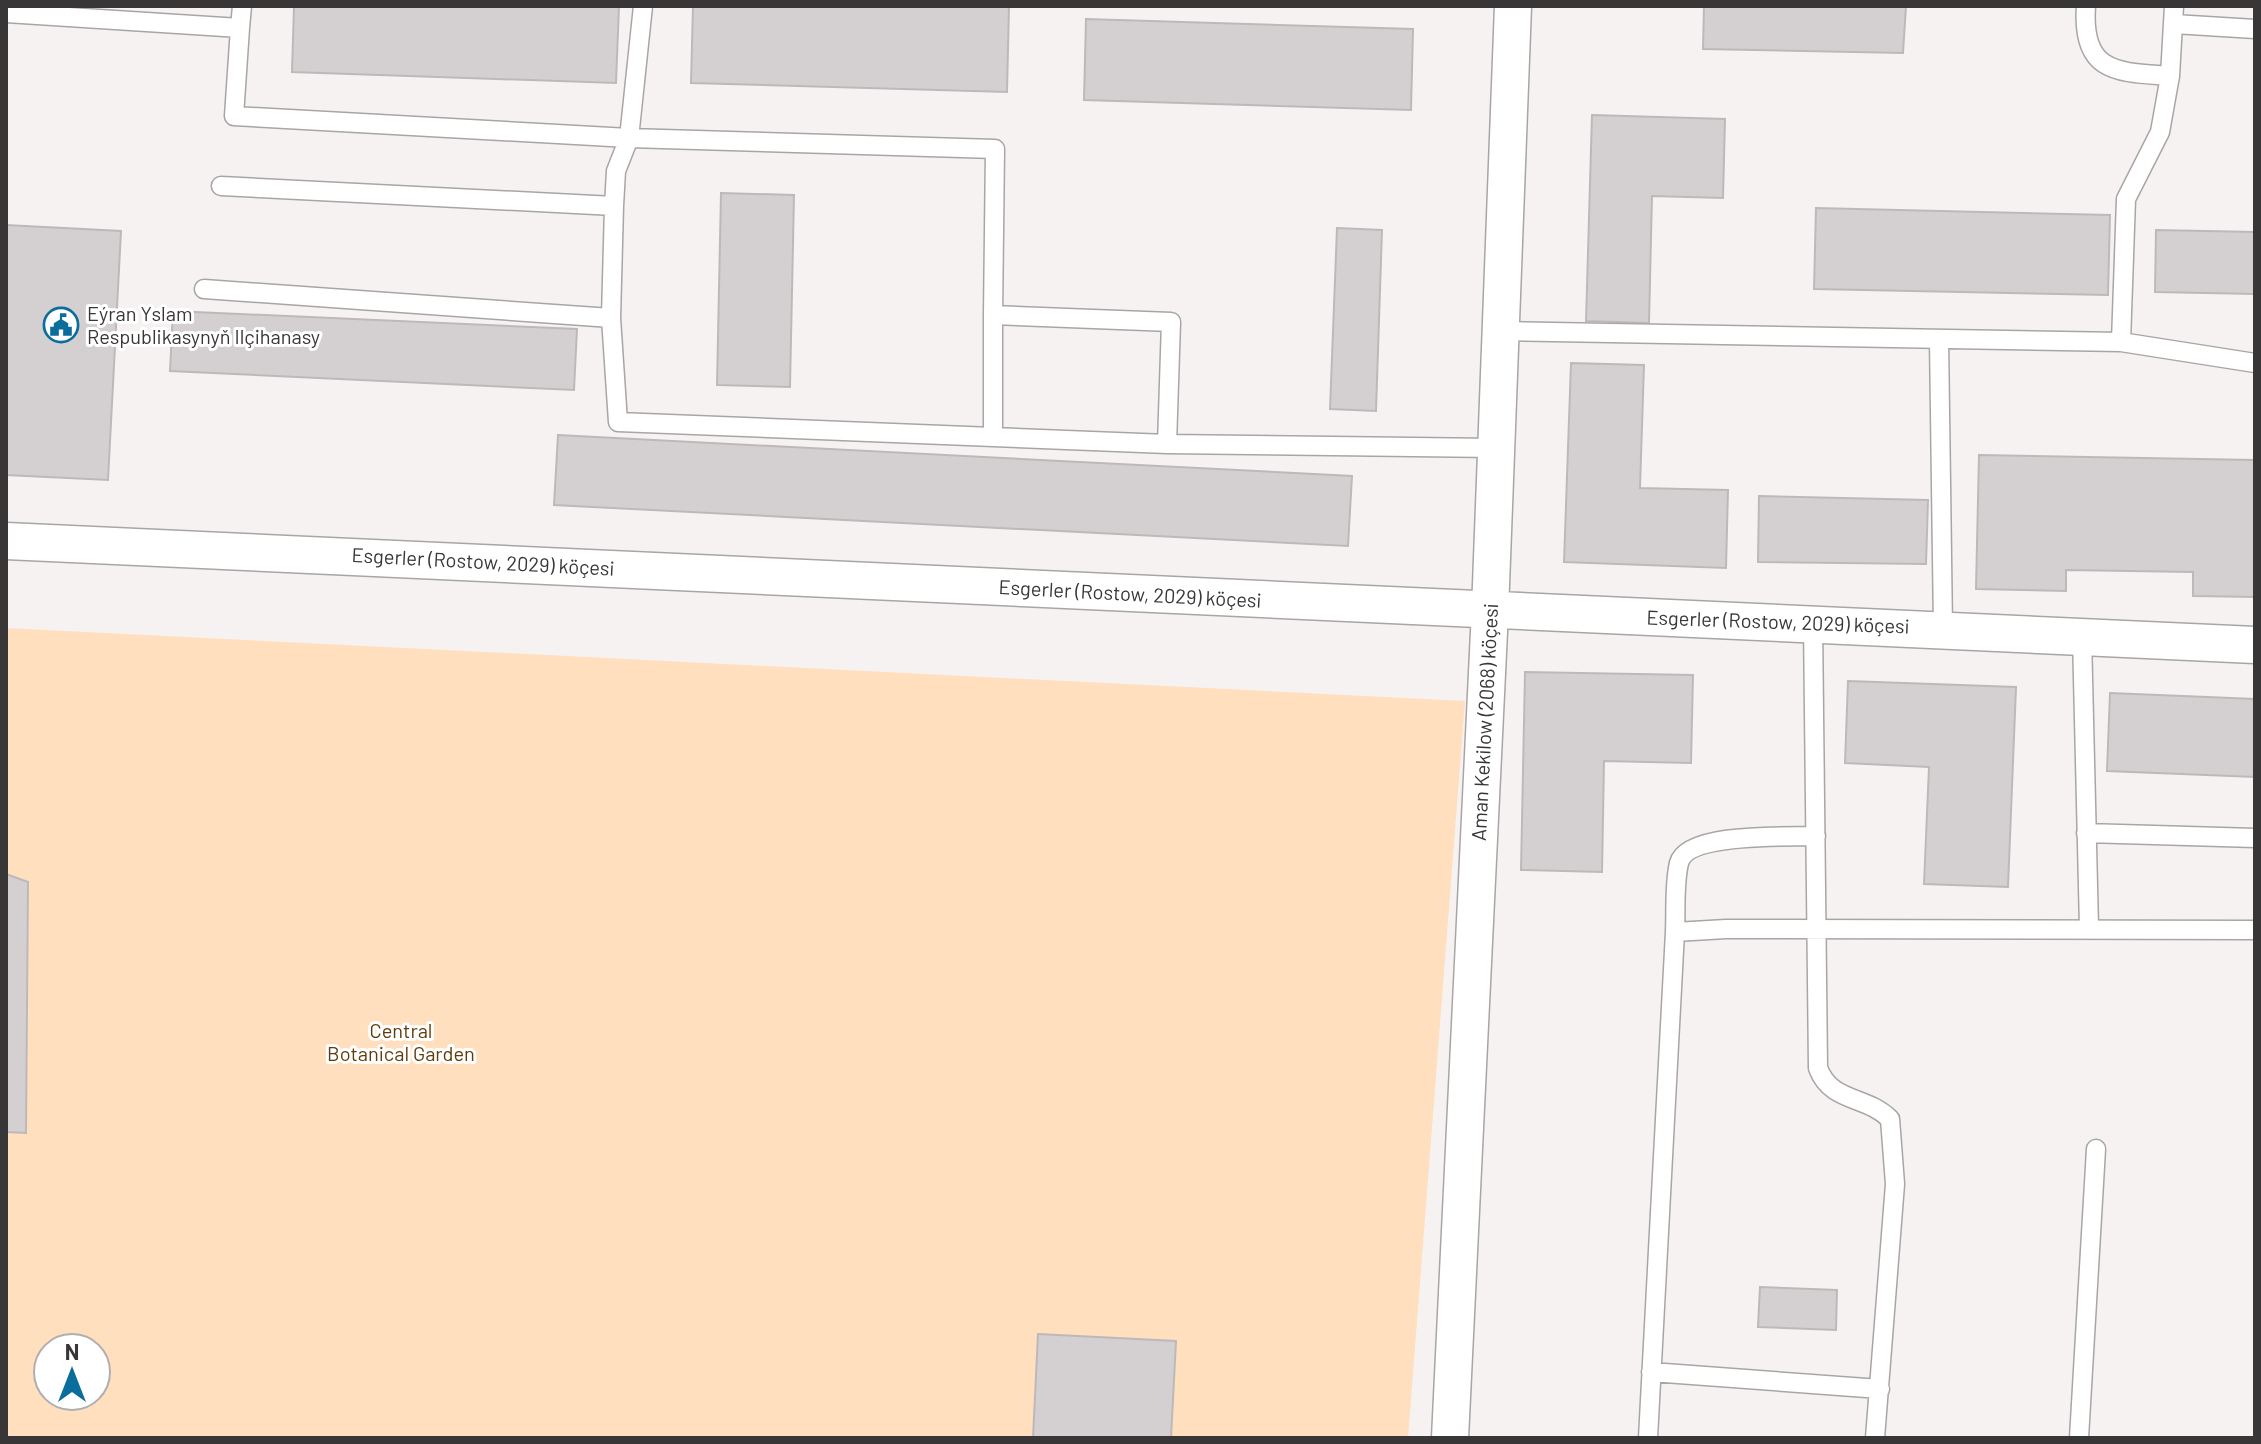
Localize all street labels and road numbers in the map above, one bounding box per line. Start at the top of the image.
street label: Esgerler (Rostow, 2029) köçesi [351,542,615,580]
street label: Esgerler (Rostow, 2029) köçesi [998,574,1262,612]
street label: Aman Kekilow (2068) köçesi [1466,602,1502,841]
street label: Esgerler (Rostow, 2029) köçesi [1646,604,1910,638]

